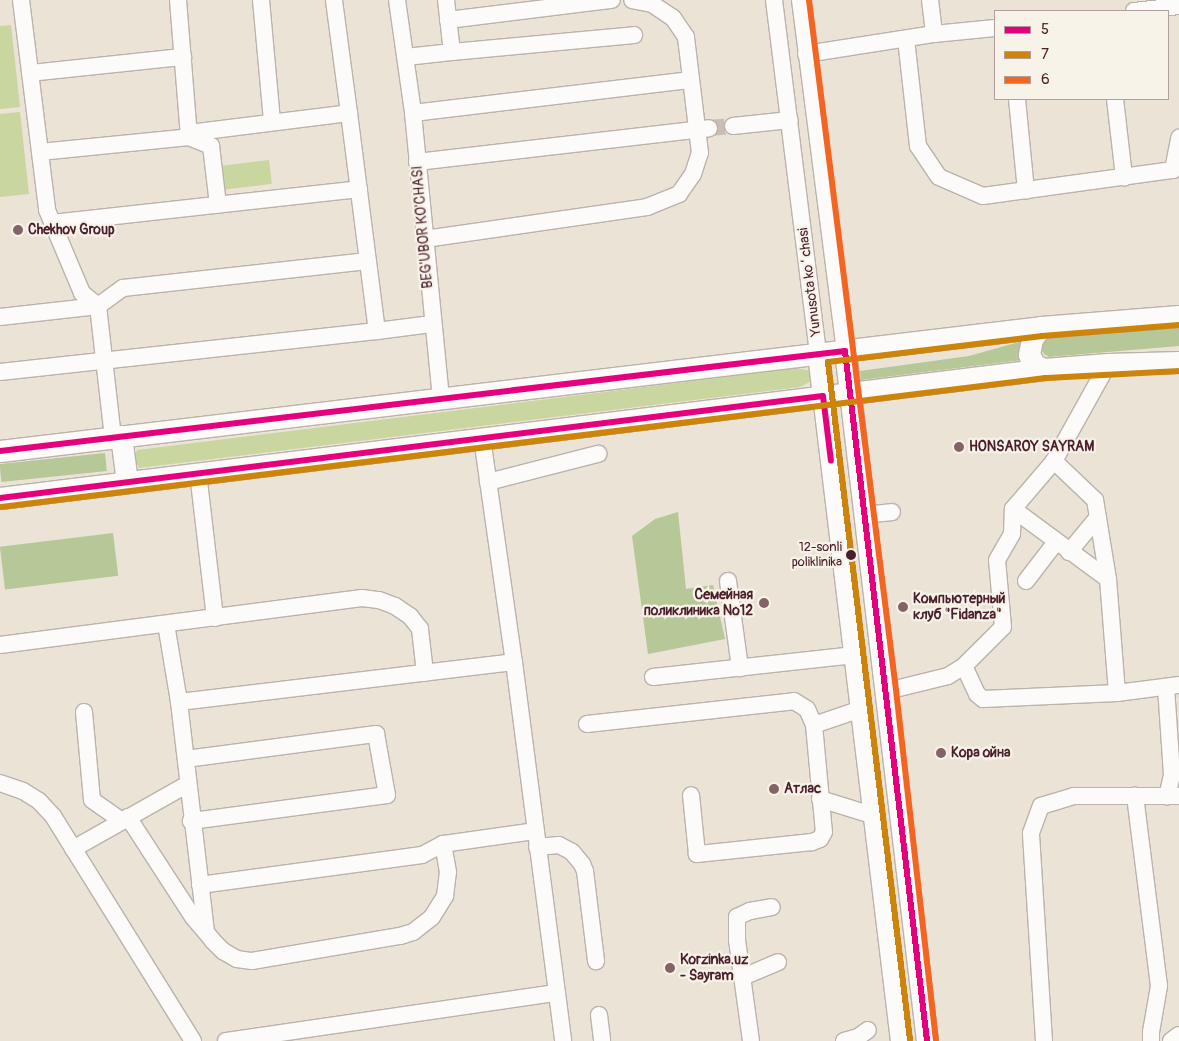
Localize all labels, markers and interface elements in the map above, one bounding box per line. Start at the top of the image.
legend [994,10,1169,100]
text: 5 [1041,20,1049,39]
text: 7 [1041,45,1049,64]
text: 6 [1041,70,1050,89]
street label: BEG'UBOR KO'CHASI [409,165,437,289]
place label: Chekhov Group [28,222,115,238]
marker: Chekhov Group [12,224,24,236]
street label: Yunusota koʻchasi [795,227,825,337]
place label: HONSAROY SAYRAM [969,439,1094,455]
marker: HONSAROY SAYRAM [953,441,965,453]
place label: 12-sonli poliklinika [792,540,842,571]
marker: 12-sonli poliklinika [846,550,856,560]
place label: Семейная поликлиника №12 [644,587,753,620]
place label: Компьютерный клуб "Fidanza" [913,591,1005,624]
marker: Семейная поликлиника №12 [757,596,771,610]
marker: Компьютерный клуб "Fidanza" [897,601,909,613]
place label: Кора ойна [951,745,1010,761]
marker: Кора ойна [935,747,947,759]
place label: Атлас [784,781,821,797]
marker: Атлас [768,783,780,795]
place label: Korzinka.uz - Sayram [680,952,748,984]
marker: Korzinka.uz - Sayram [664,962,676,974]

